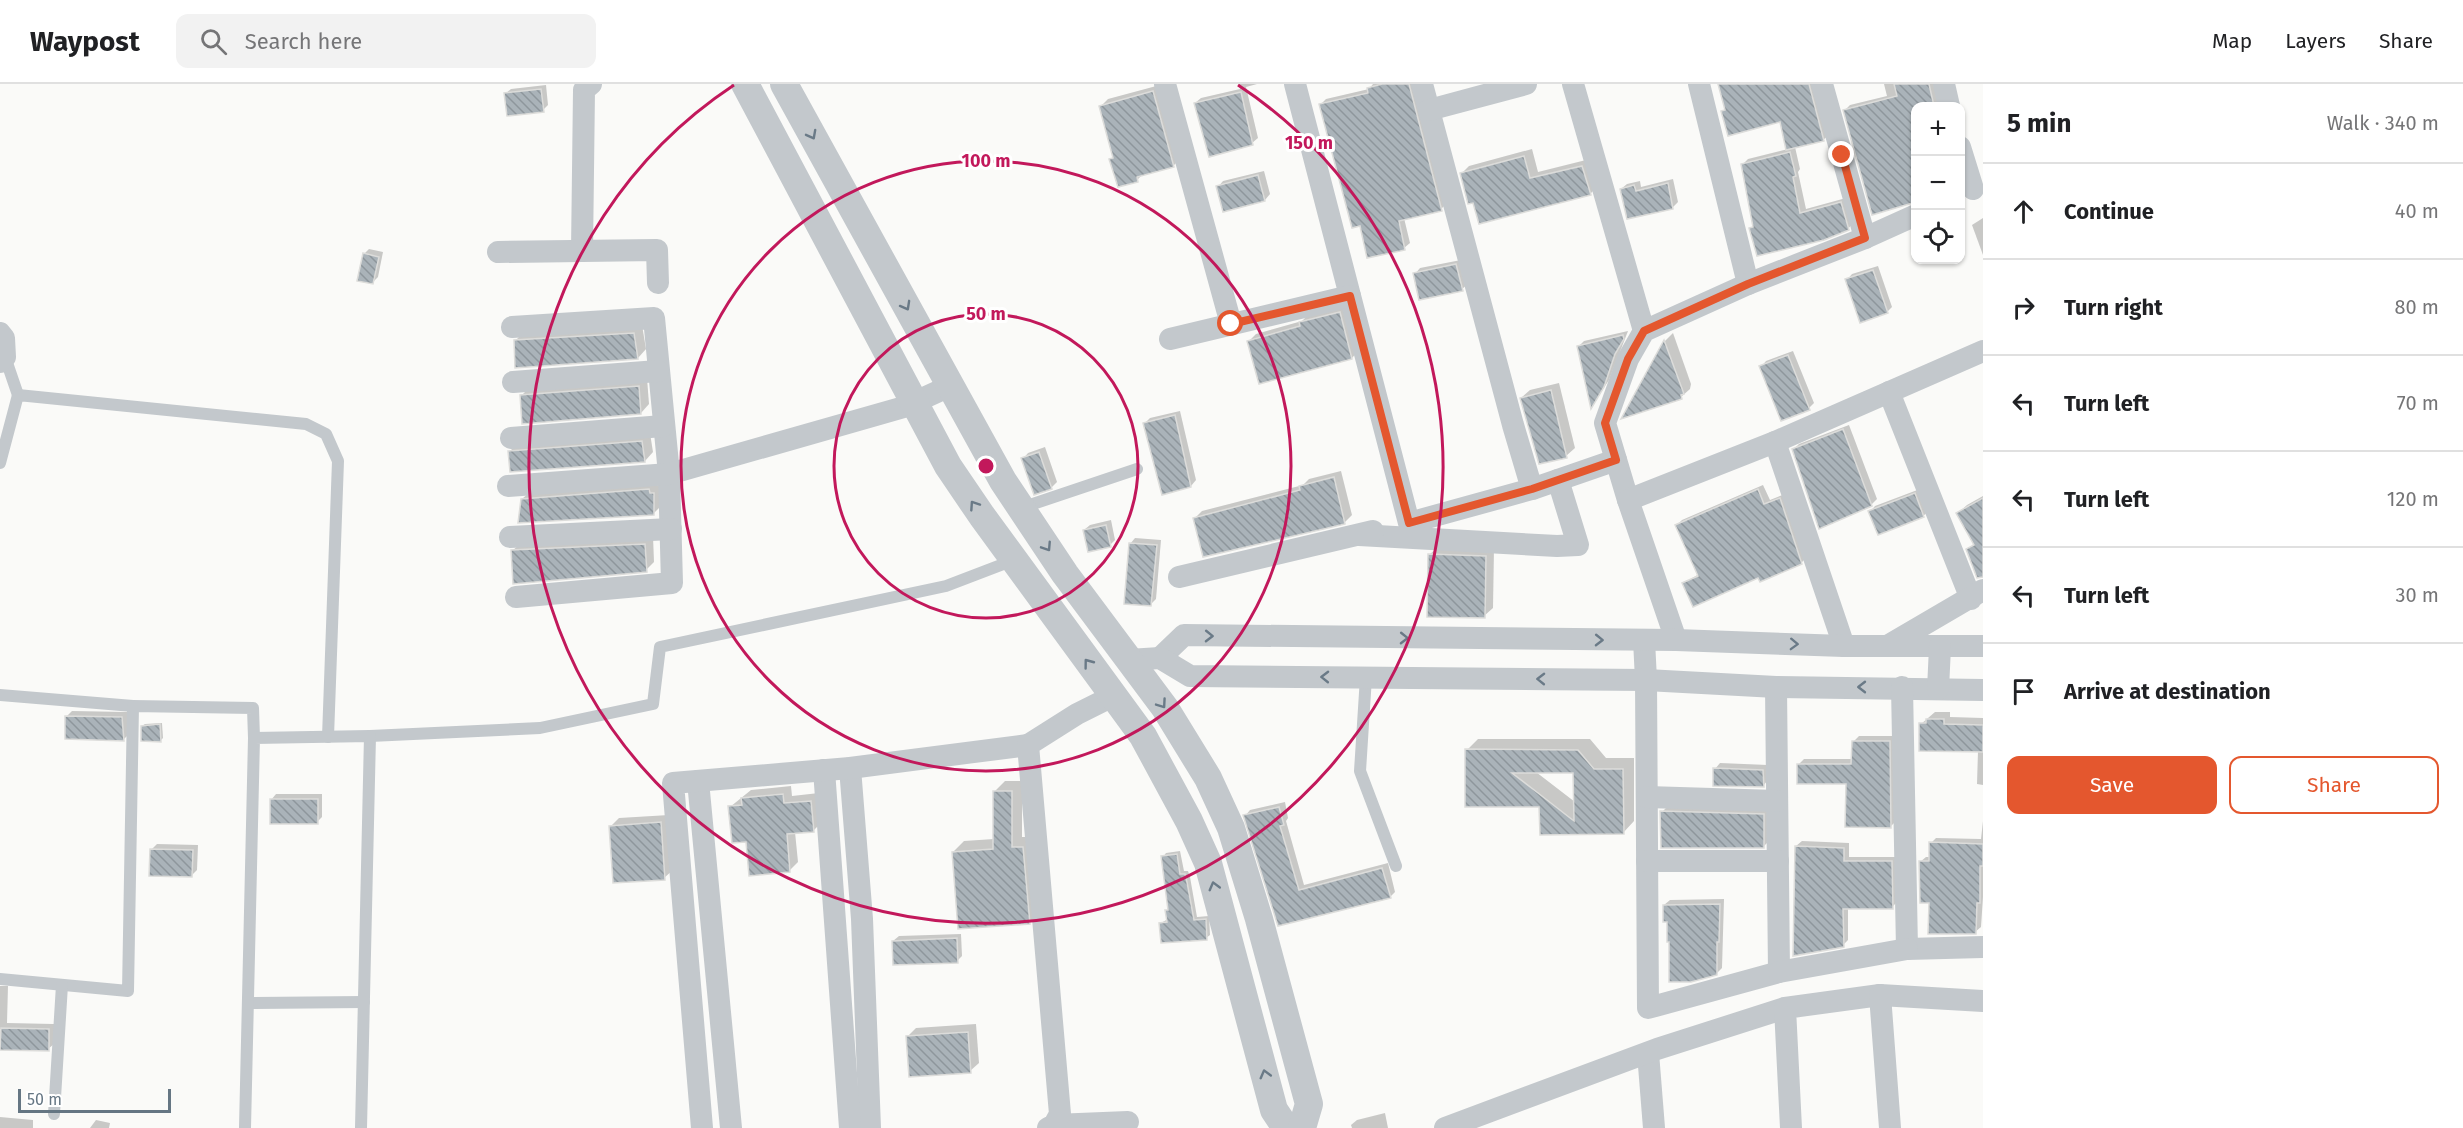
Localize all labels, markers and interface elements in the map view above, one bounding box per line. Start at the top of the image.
search box [176,14,596,68]
text: Waypost [30,25,140,58]
icon: search [197,25,230,58]
text: Search here [245,28,362,55]
text: Map [2212,28,2252,54]
text: Layers [2285,28,2346,54]
text: Share [2379,28,2433,54]
map controls [1911,102,1965,264]
button: + [1911,102,1965,156]
text: 5 min [2007,108,2071,139]
text: Walk · 340 m [2327,111,2439,135]
one-way arrow [805,129,816,139]
text: 150 m [1285,132,1333,154]
route end [1828,141,1854,167]
text: 100 m [962,150,1010,172]
button: − [1911,156,1965,210]
icon: ahead [2007,195,2040,228]
text: Continue [2064,198,2154,225]
text: 40 m [2395,199,2439,223]
button: locate [1911,210,1965,264]
icon: right [2007,291,2040,324]
text: Turn right [2064,294,2163,321]
text: 80 m [2394,295,2439,319]
one-way arrow [899,300,910,310]
text: 50 m [966,303,1006,325]
route start [1217,310,1243,336]
icon: left [2007,387,2040,420]
text: Turn left [2064,390,2149,417]
text: 70 m [2397,391,2439,415]
centre of rings [976,456,996,476]
icon: left [2007,483,2040,516]
text: Turn left [2064,486,2149,513]
text: 120 m [2387,487,2439,511]
one-way arrow [970,500,981,511]
one-way arrow [1040,540,1051,551]
icon: left [2007,579,2040,612]
text: Turn left [2064,582,2149,609]
text: 30 m [2395,583,2439,607]
one-way arrow [1205,629,1214,642]
one-way arrow [1400,632,1409,644]
one-way arrow [1595,634,1604,646]
one-way arrow [1790,638,1799,650]
one-way arrow [1085,658,1096,669]
one-way arrow [1320,671,1329,683]
one-way arrow [1536,673,1545,685]
icon: arrive [2007,675,2040,708]
text: Arrive at destination [2064,678,2271,705]
one-way arrow [1857,681,1866,693]
one-way arrow [1155,698,1166,709]
button: Save [2007,756,2217,814]
button: Share [2229,756,2439,814]
one-way arrow [1209,881,1222,891]
one-way arrow [1259,1069,1272,1079]
scale bar [18,1086,171,1114]
text: 50 m [27,1090,62,1109]

